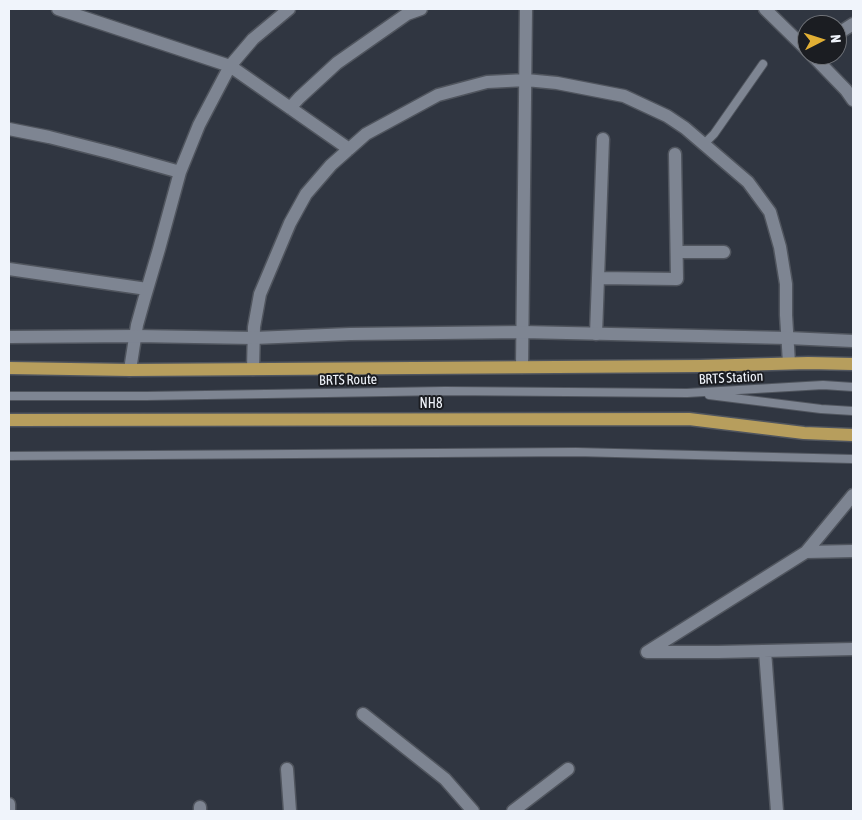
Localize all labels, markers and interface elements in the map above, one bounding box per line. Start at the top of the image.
north arrow [797,15,847,65]
text: N [828,34,844,44]
street label: BRTS Station [698,368,764,388]
street label: BRTS Route [319,371,377,389]
street label: NH8 [420,396,442,412]

